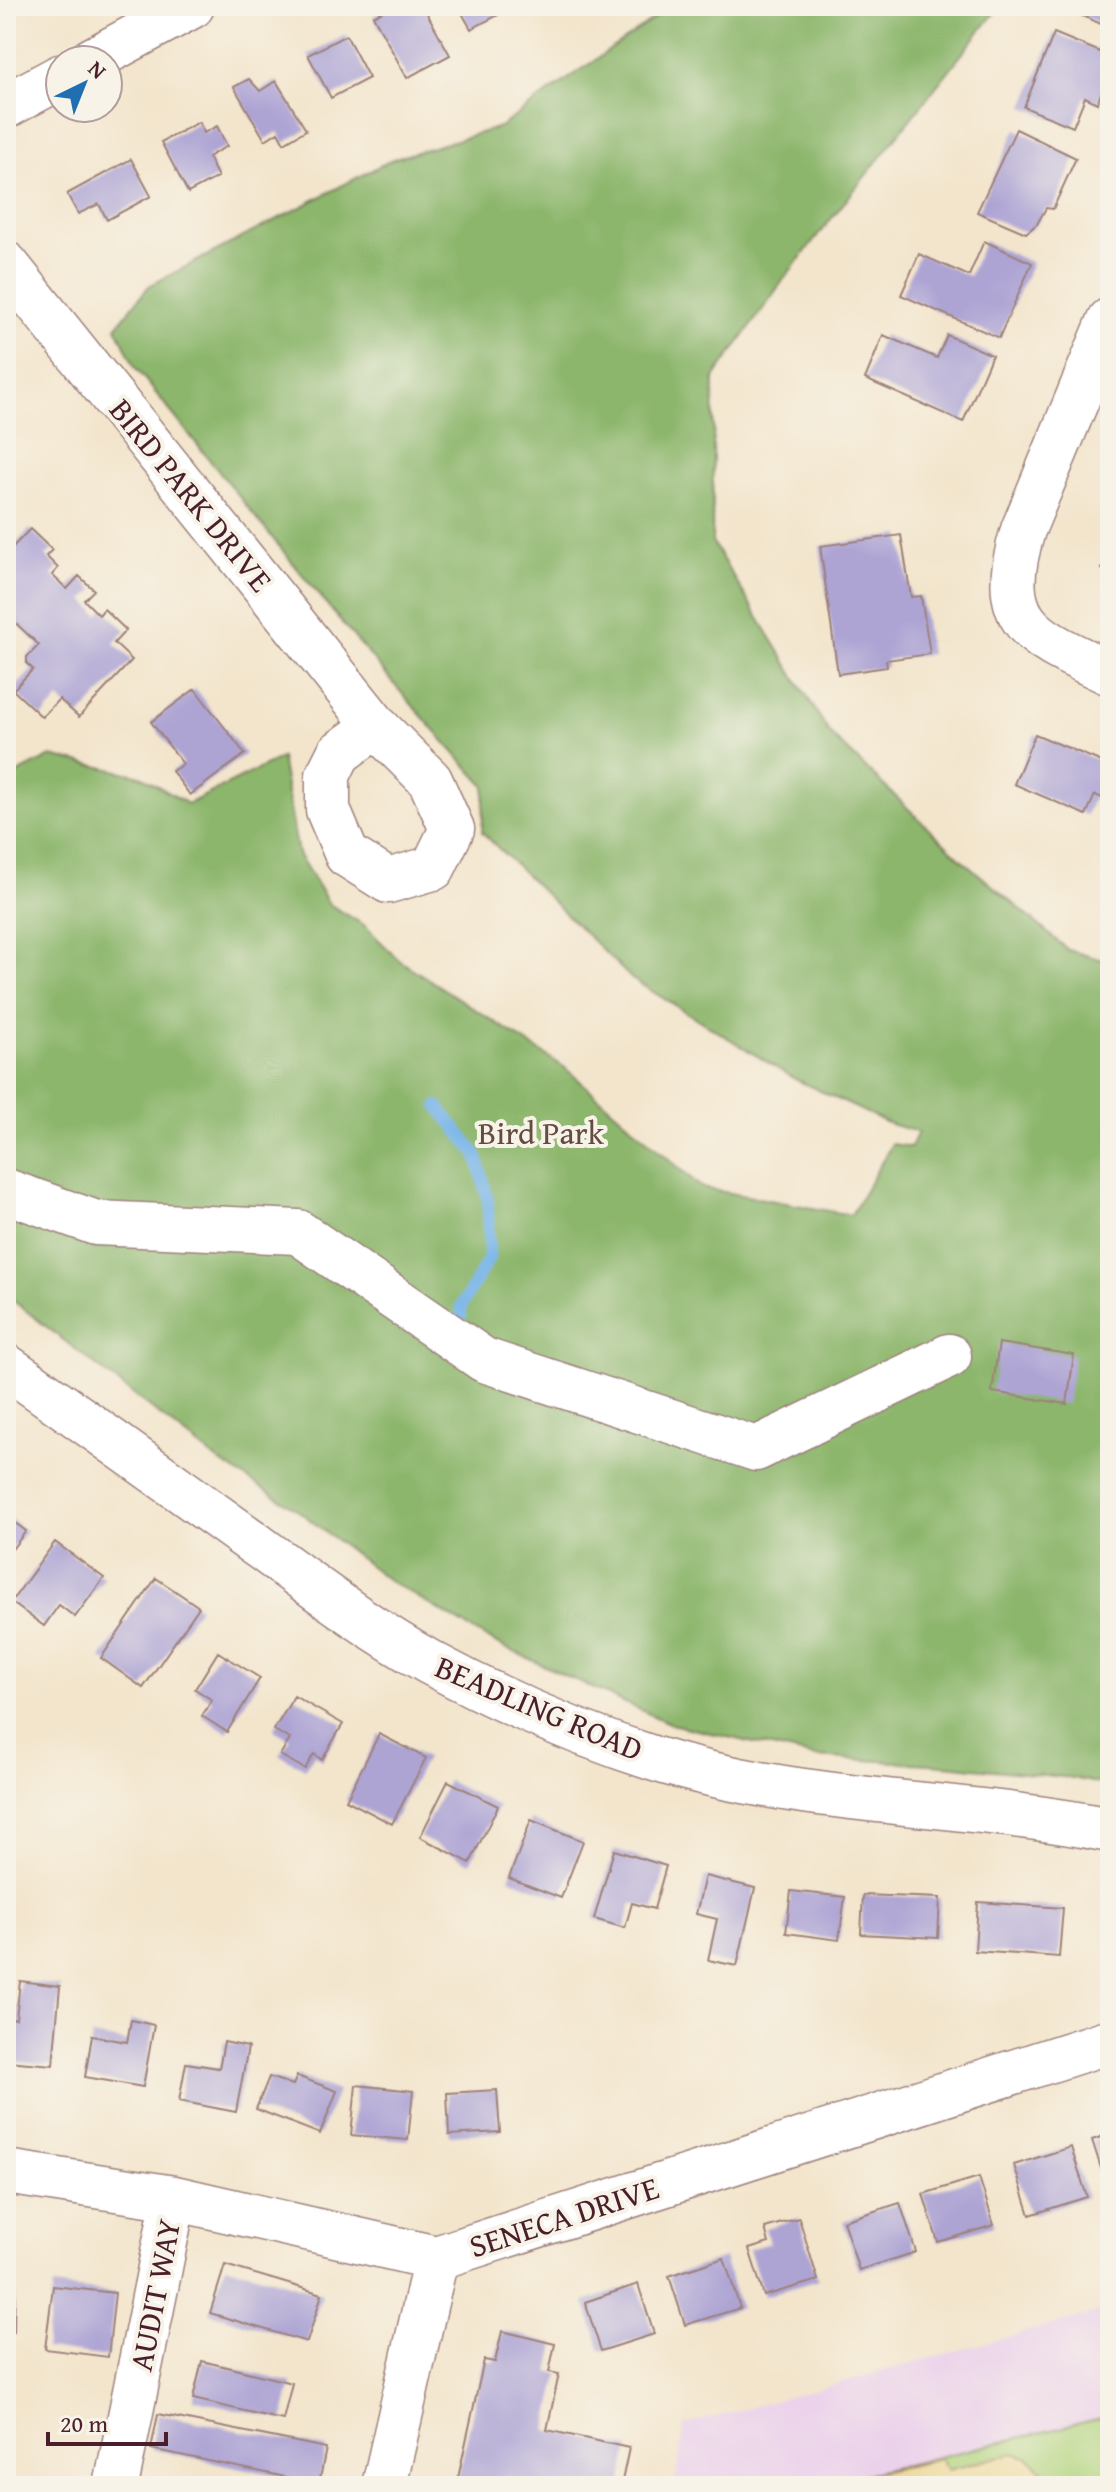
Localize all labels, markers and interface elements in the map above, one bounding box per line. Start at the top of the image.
north arrow [44,44,124,124]
text: N [81,53,114,86]
street label: BIRD PARK DRIVE [99,388,284,602]
park label: Bird Park [478,1109,605,1156]
street label: BEADLING ROAD [428,1643,650,1772]
street label: SENECA DRIVE [463,2164,665,2269]
street label: AUDIT WAY [117,2215,192,2375]
scale bar [48,2396,166,2446]
text: 20 m [60,2406,108,2441]

